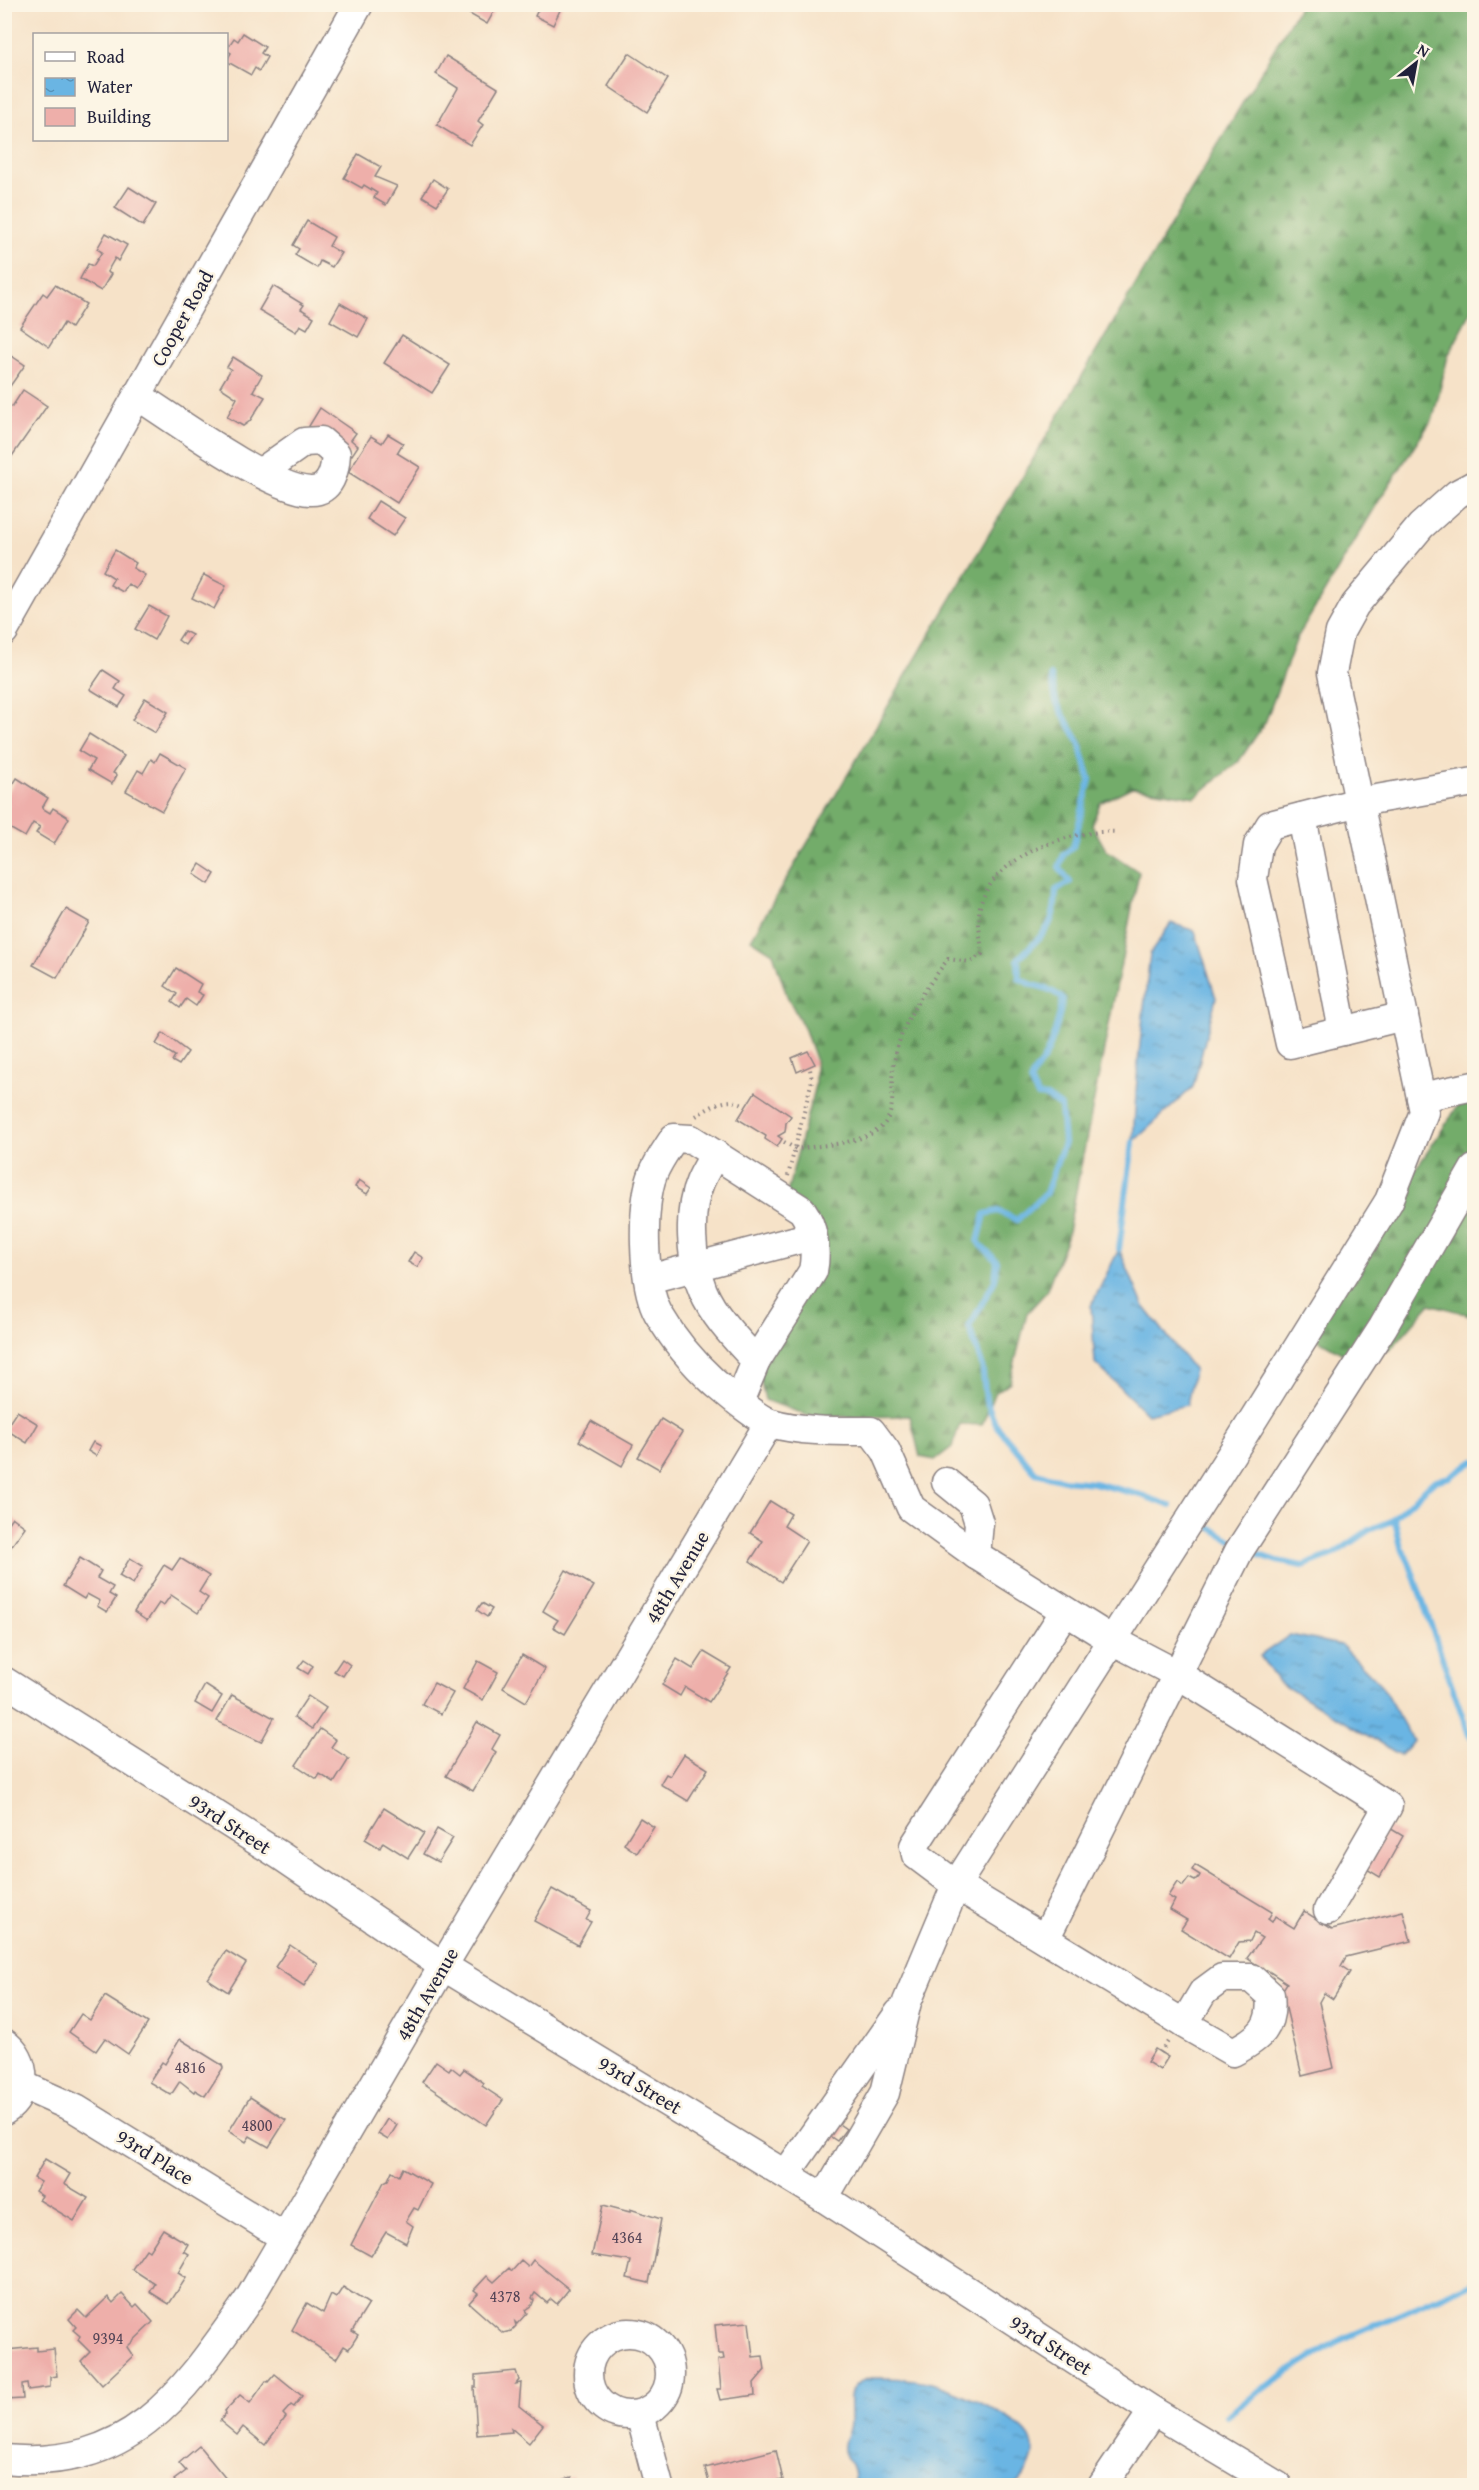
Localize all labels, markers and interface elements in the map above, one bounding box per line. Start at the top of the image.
legend [33,33,228,141]
north arrow [1386,33,1446,93]
text: N [1413,37,1435,63]
text: Road [87,43,125,70]
text: Water [87,73,133,100]
text: Building [87,103,151,130]
street label: Cooper Road [143,264,220,371]
street label: 48th Avenue [638,1525,716,1629]
street label: 93rd Street [183,1786,277,1861]
street label: 48th Avenue [388,1942,465,2046]
street label: 93rd Street [593,2048,688,2121]
house number: 4816 [175,2055,206,2079]
house number: 4800 [242,2113,273,2137]
street label: 93rd Place [111,2121,200,2192]
house number: 4364 [612,2225,643,2249]
house number: 4378 [490,2284,521,2308]
street label: 93rd Street [1004,2307,1098,2382]
house number: 9394 [93,2326,124,2350]

